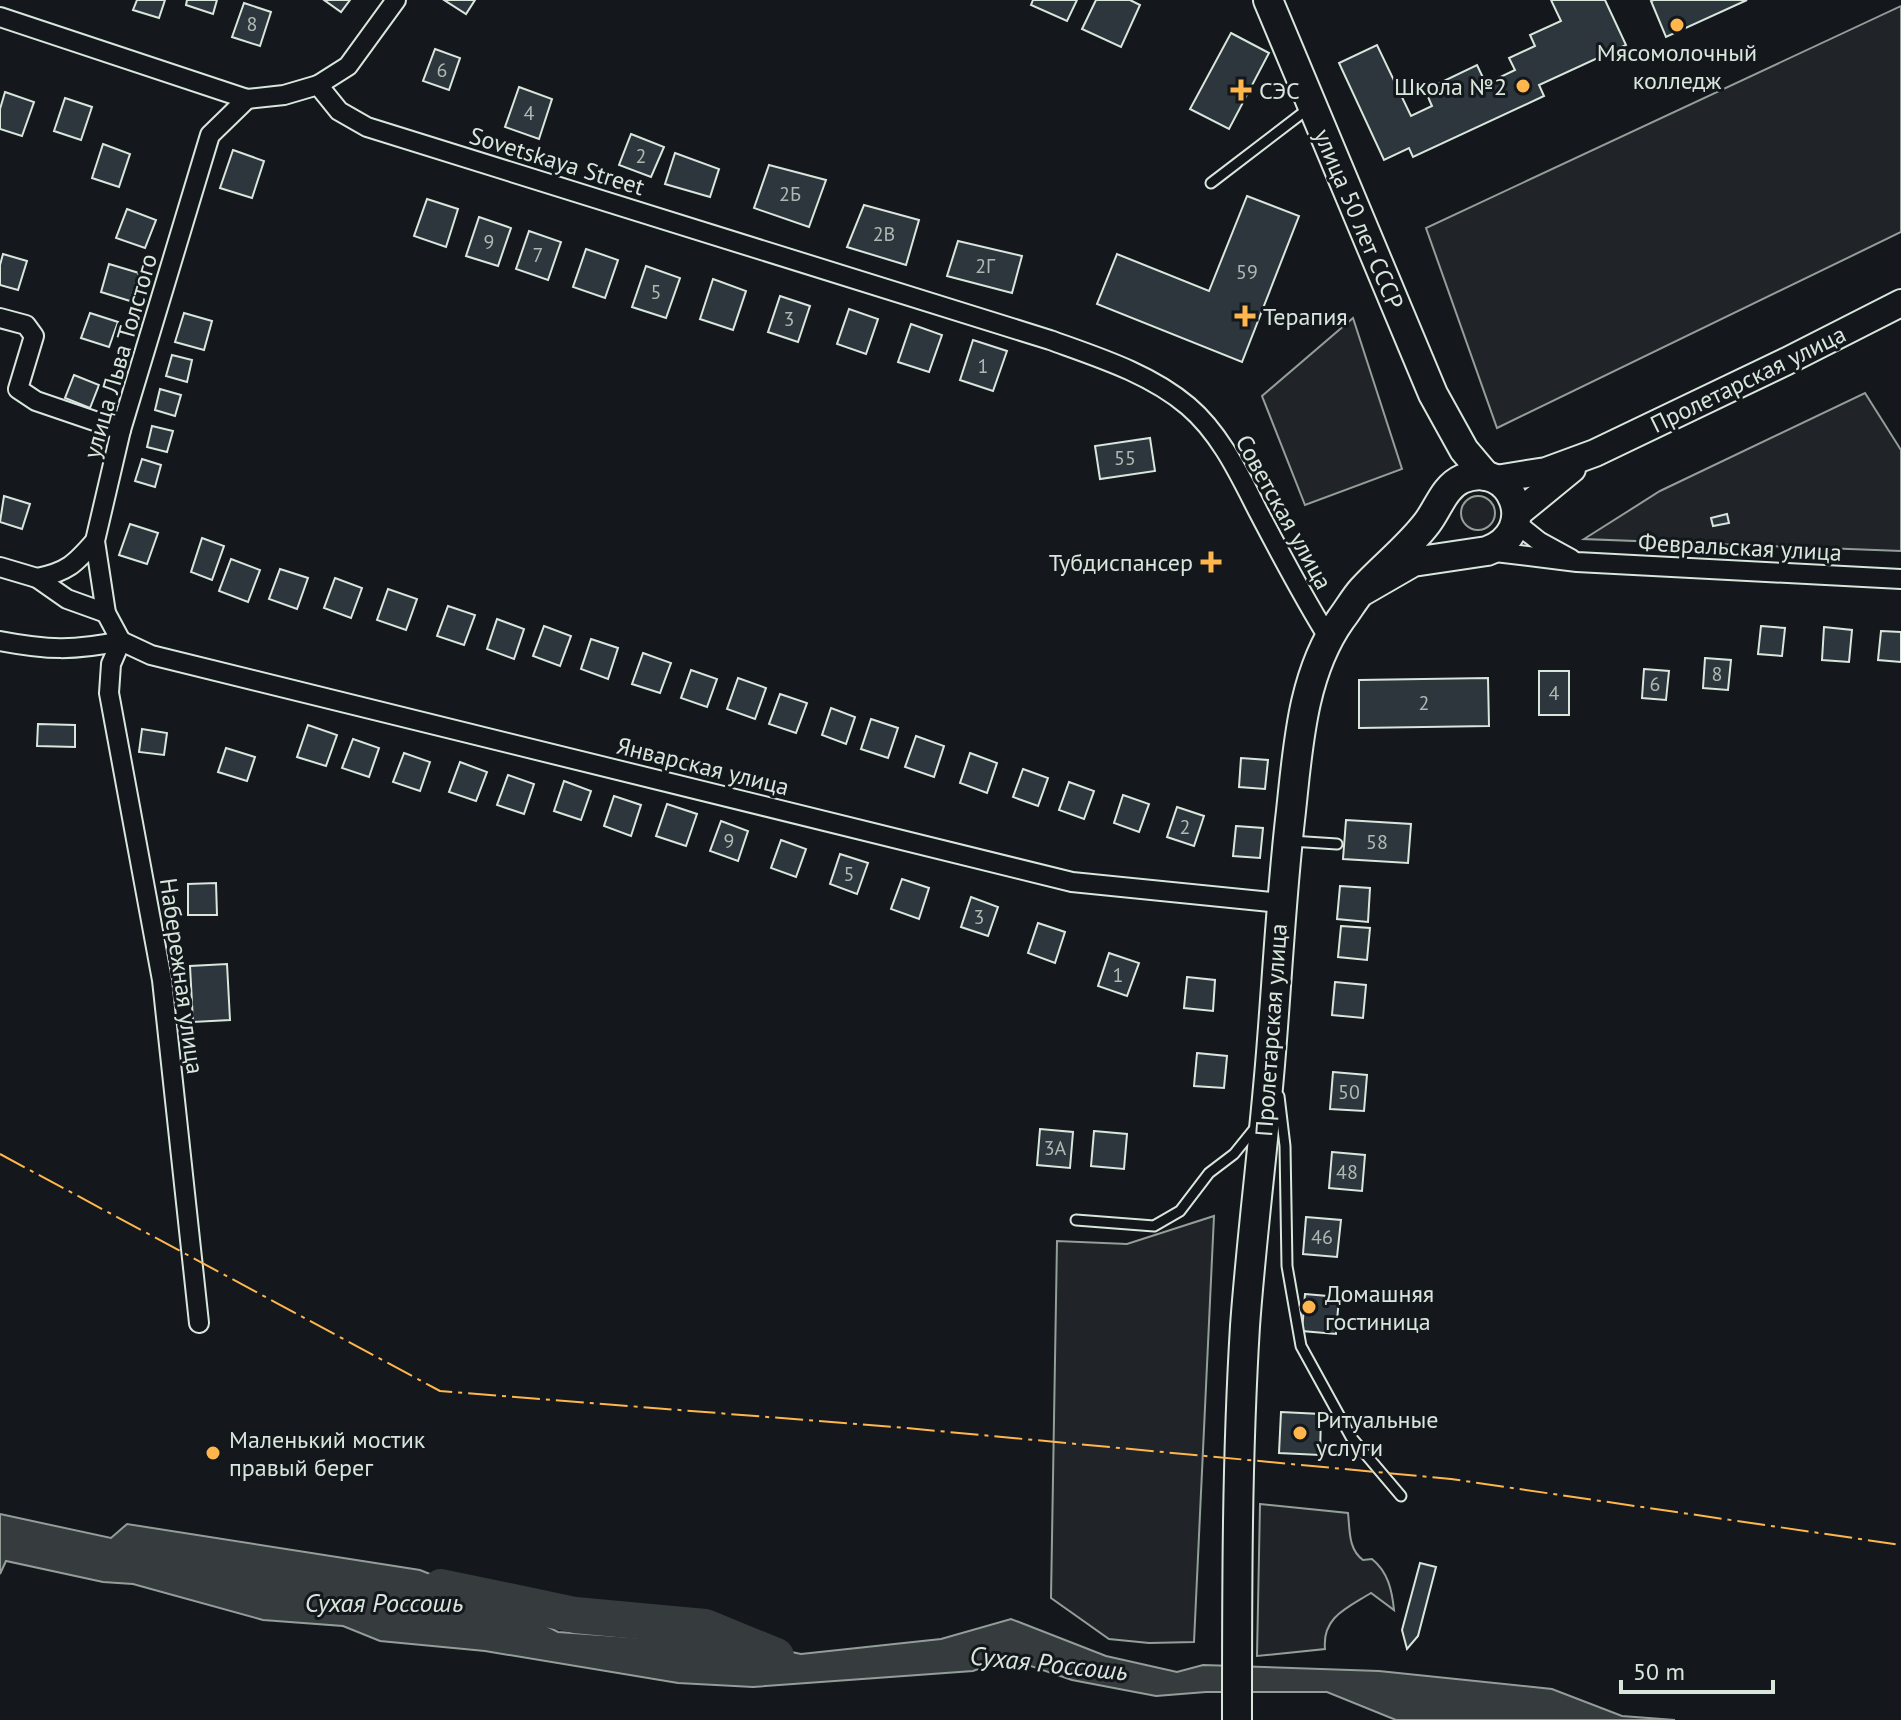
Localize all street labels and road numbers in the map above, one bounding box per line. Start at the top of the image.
street label: Sovetskaya Street [466,120,648,202]
street label: улица 50 лет СССР [1307,124,1411,314]
street label: улица Льва Толстого [76,250,164,462]
street label: Пролетарская улица [1645,318,1851,440]
street label: Советская улица [1229,429,1339,595]
street label: Февральская улица [1637,526,1843,568]
street label: Январская улица [614,730,792,802]
street label: Набережная улица [153,876,211,1076]
street label: Пролетарская улица [1248,923,1294,1137]

